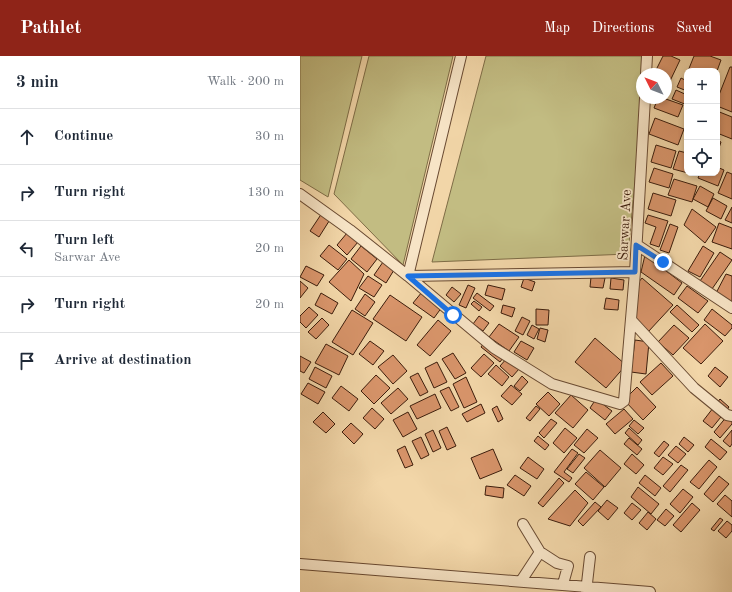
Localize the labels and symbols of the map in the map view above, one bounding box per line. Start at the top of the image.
north arrow [636,68,672,104]
street label: Sarwar Ave [616,189,634,261]
route end [654,253,672,271]
route start [444,306,462,324]

